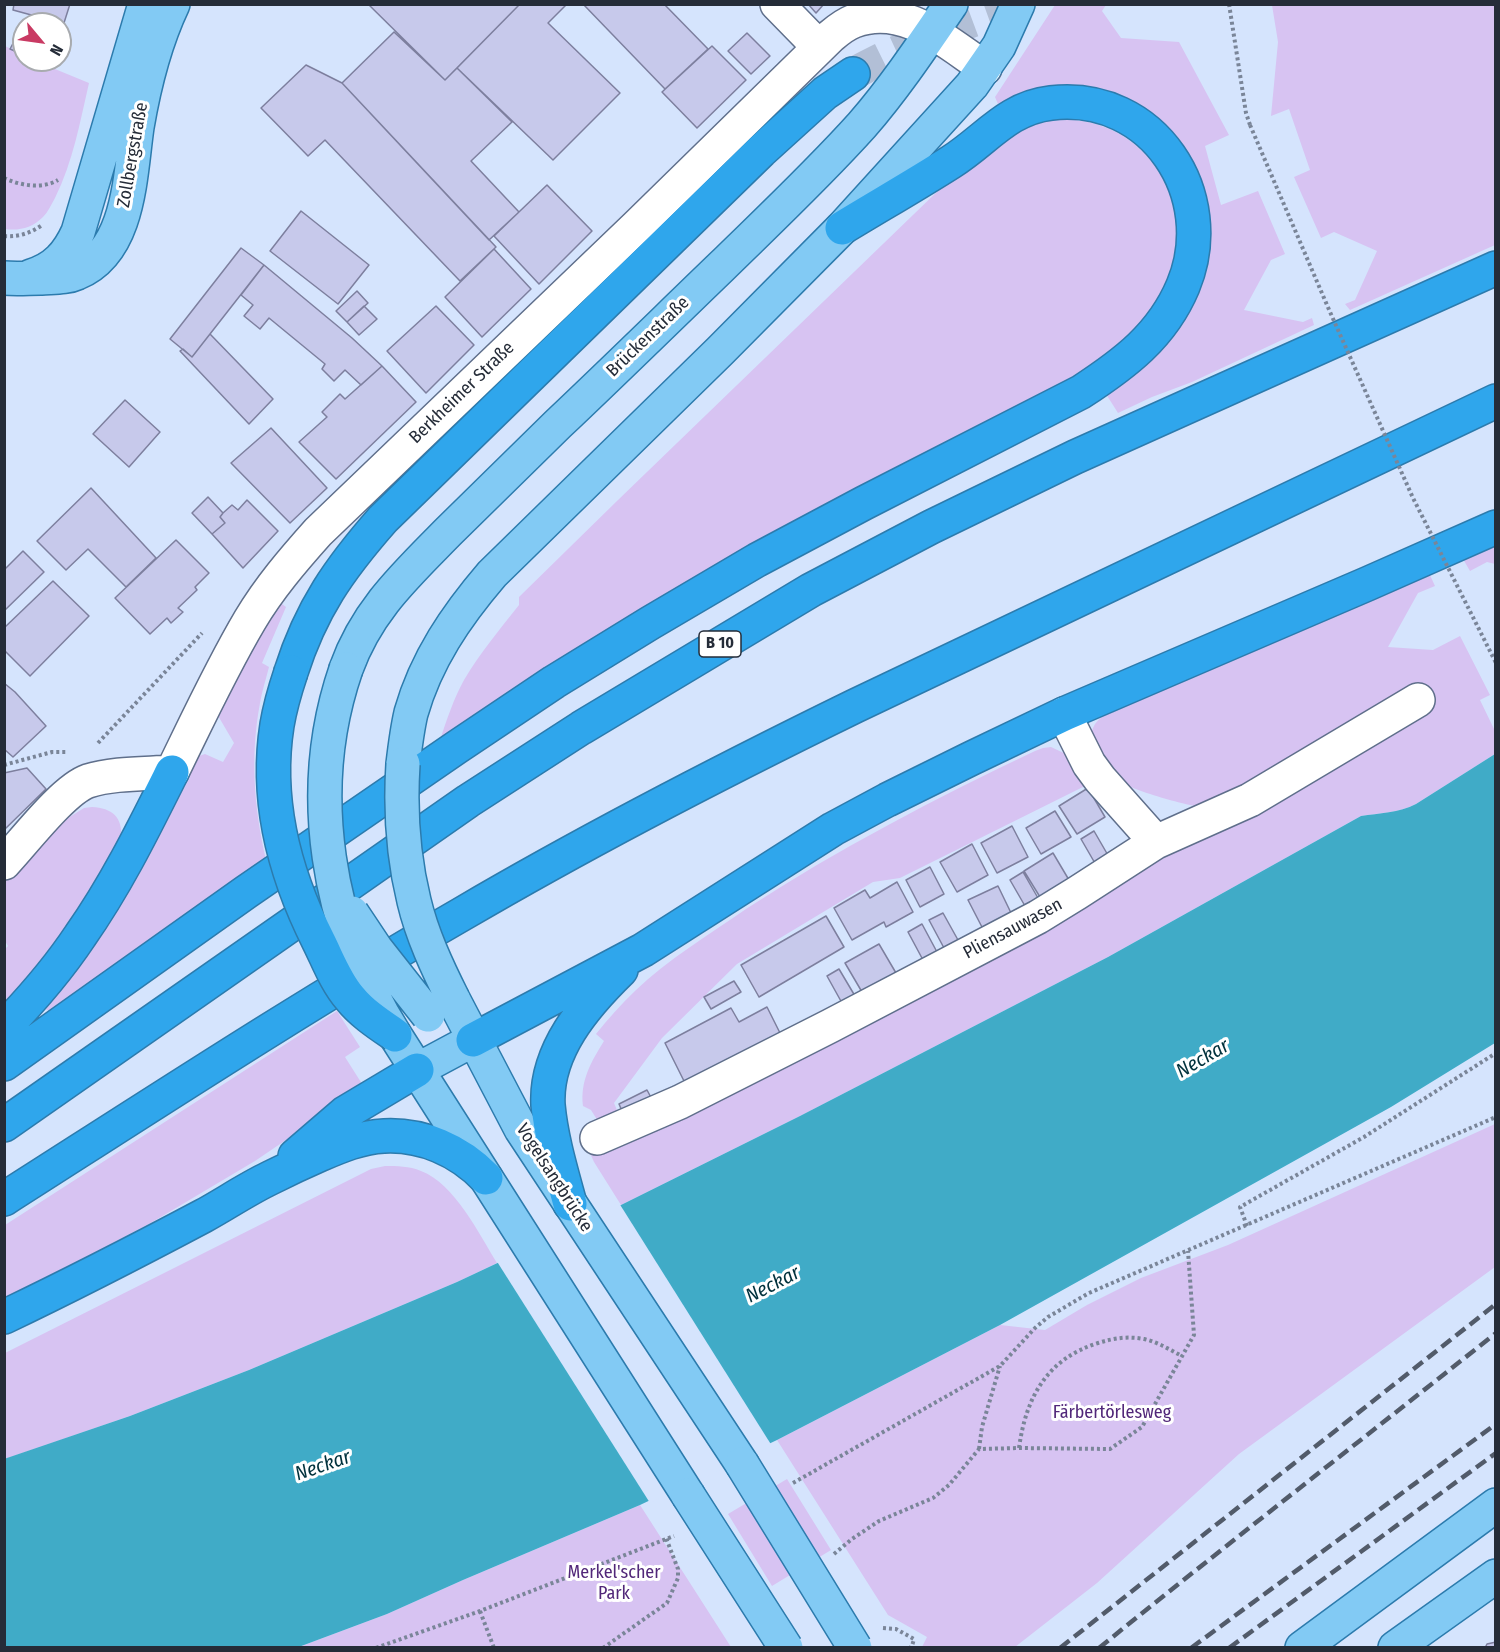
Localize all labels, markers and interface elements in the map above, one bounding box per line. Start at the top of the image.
north arrow [12,12,72,72]
text: N [46,41,67,59]
street label: Zollbergstraße [113,101,153,209]
street label: Brückenstraße [602,292,694,382]
street label: Berkheimer Straße [405,337,519,449]
road number: B 10 [699,631,741,657]
street label: Pliensauwasen [960,894,1066,964]
water label: Neckar [1172,1034,1234,1084]
street label: Vogelsangbrücke [511,1120,597,1236]
water label: Neckar [742,1261,804,1309]
park label: Färbertörlesweg [1053,1402,1171,1424]
water label: Neckar [292,1445,354,1487]
park label: Merkel'scher Park [567,1562,661,1604]

